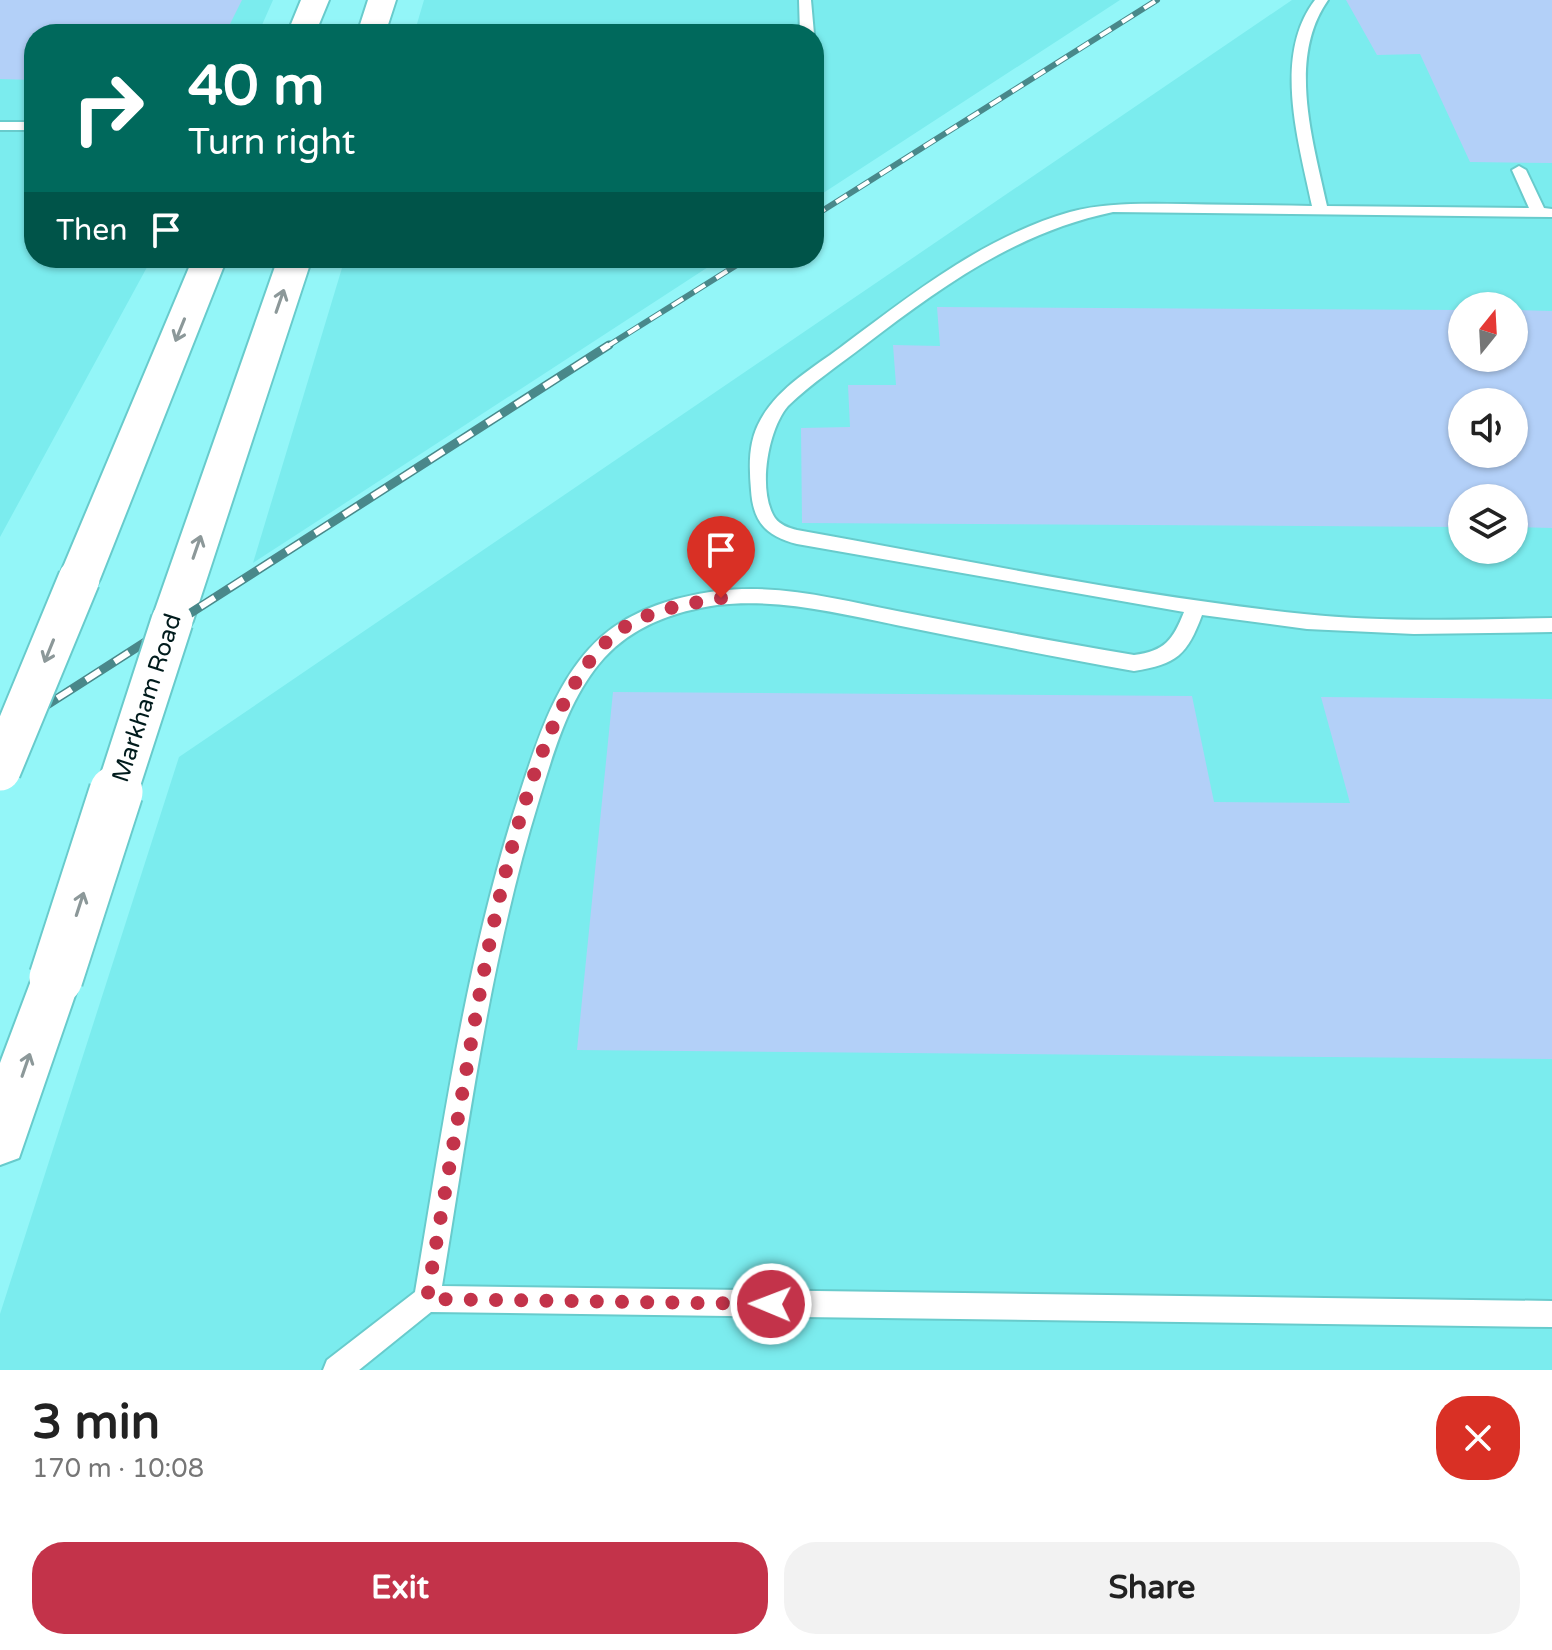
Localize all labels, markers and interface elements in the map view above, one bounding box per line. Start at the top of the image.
text: 40 m [188,53,324,120]
icon: right [56,56,160,160]
text: Turn right [188,121,355,164]
icon: arrive [144,208,188,252]
text: Then [56,212,128,249]
one-way arrow [274,289,289,314]
north arrow [1448,292,1528,372]
map controls [1448,292,1528,564]
one-way arrow [172,317,187,342]
button: sound [1448,388,1528,468]
button: layers [1448,484,1528,564]
pin [687,516,755,598]
icon: arrive [699,528,743,572]
one-way arrow [190,535,205,560]
street label: Markham Road [106,610,188,786]
one-way arrow [41,638,55,663]
one-way arrow [74,892,89,917]
one-way arrow [20,1053,34,1078]
position arrow [729,1262,813,1346]
text: 3 min [32,1394,160,1452]
button: close [1436,1396,1520,1480]
text: 170 m · 10:08 [32,1453,204,1484]
button: Exit [32,1542,768,1634]
button: Share [784,1542,1520,1634]

